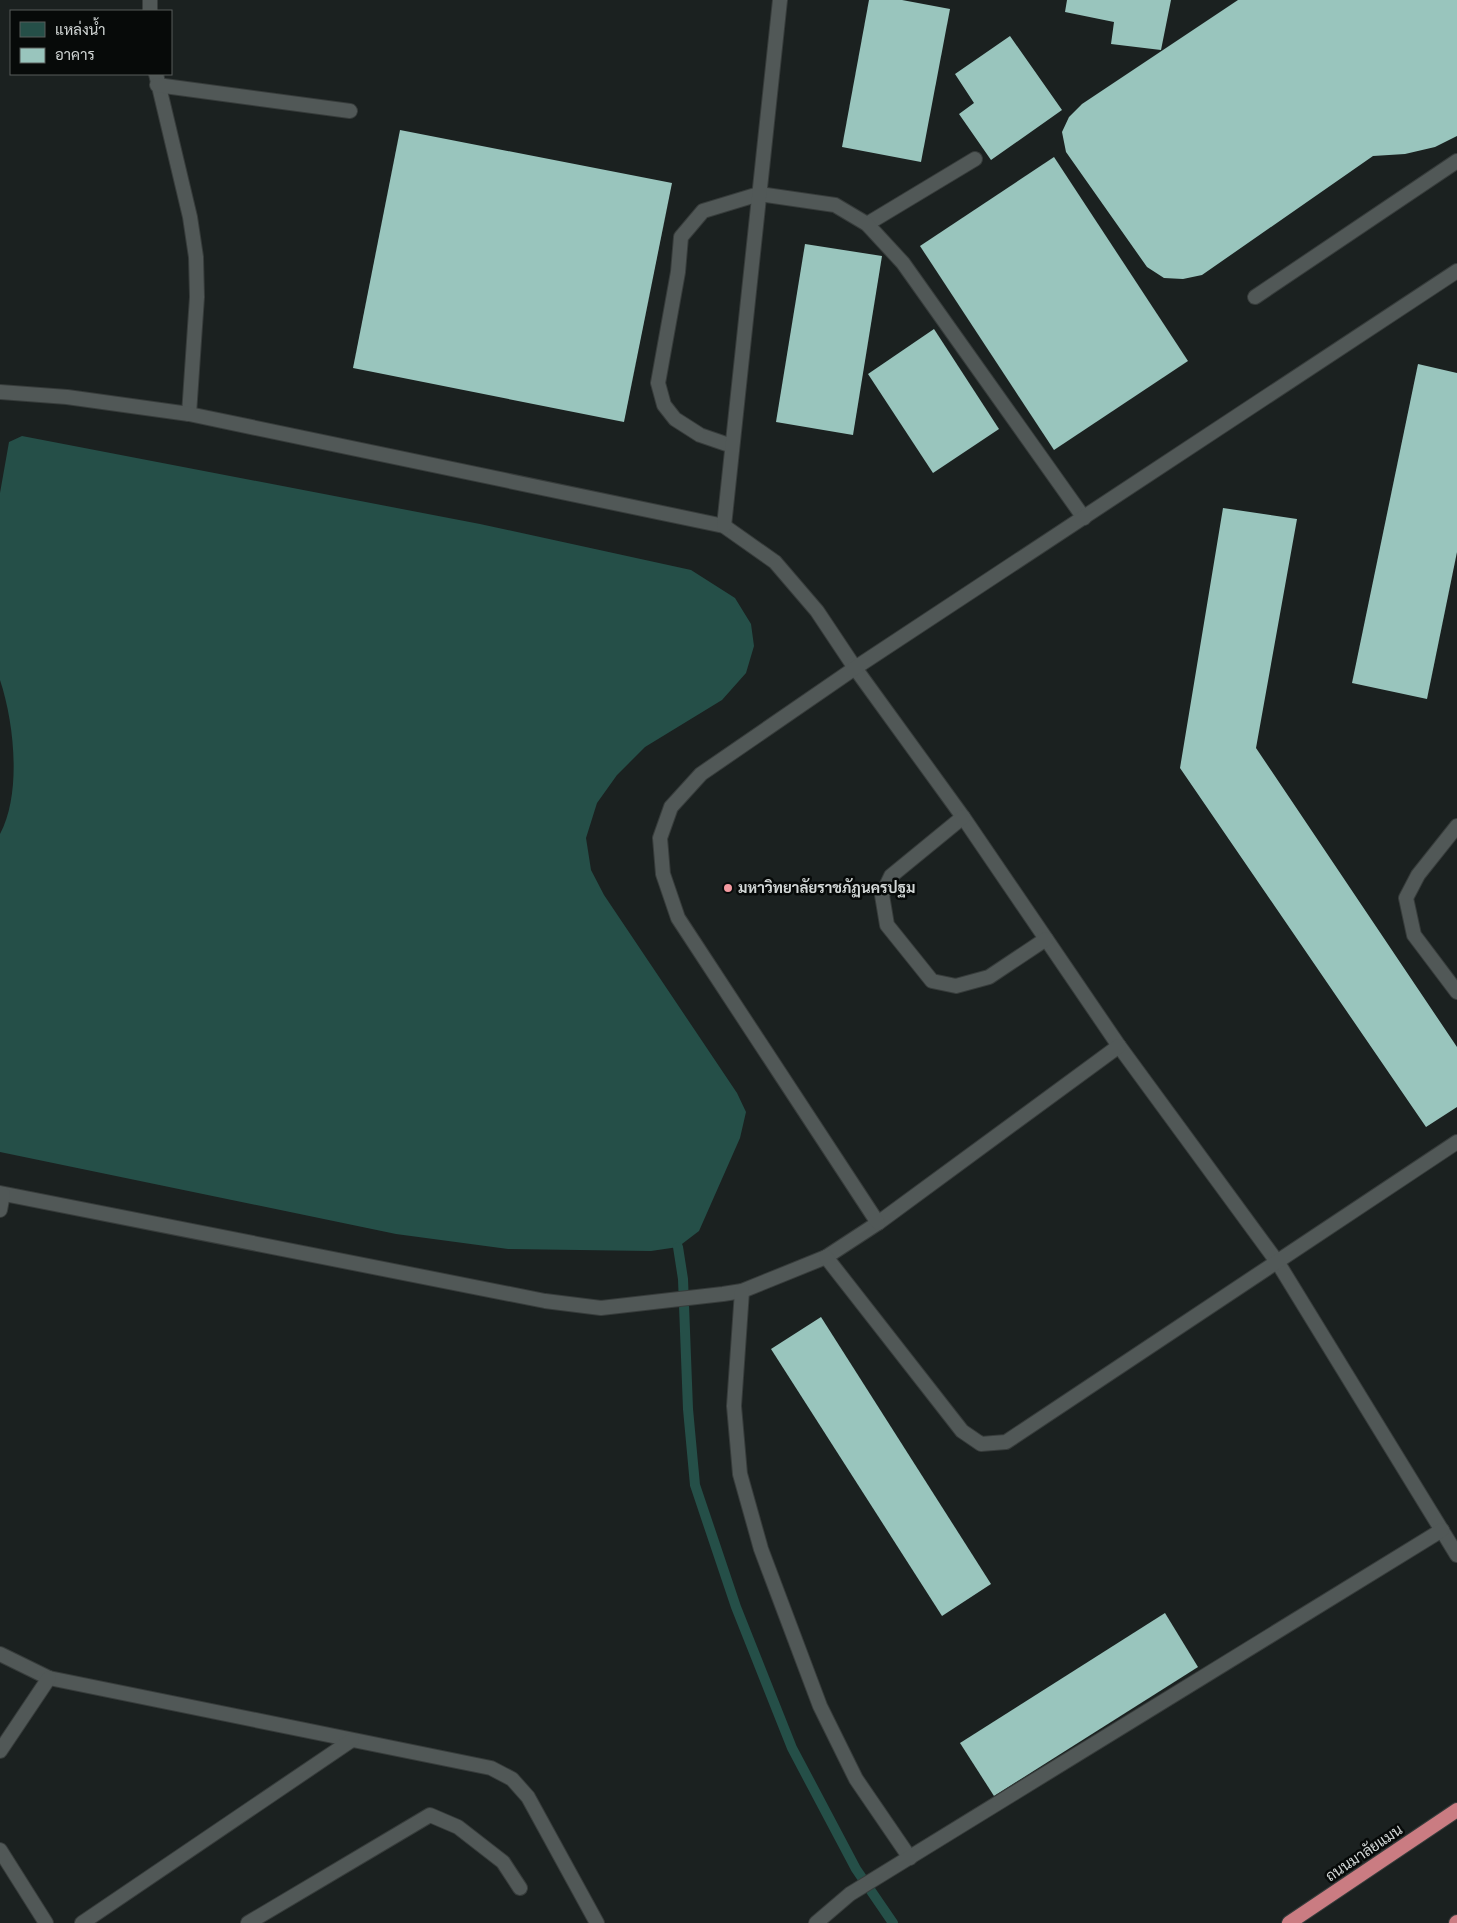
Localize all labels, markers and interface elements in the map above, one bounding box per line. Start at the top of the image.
legend [10,10,172,75]
text: แหล่งน้ำ [55,17,106,38]
text: อาคาร [55,48,95,63]
place label: มหาวิทยาลัยราชภัฏนครปฐม [738,878,916,898]
marker: มหาวิทยาลัยราชภัฏนครปฐม [722,882,734,894]
street label: ถนนมาลัยแมน [1322,1821,1405,1885]

